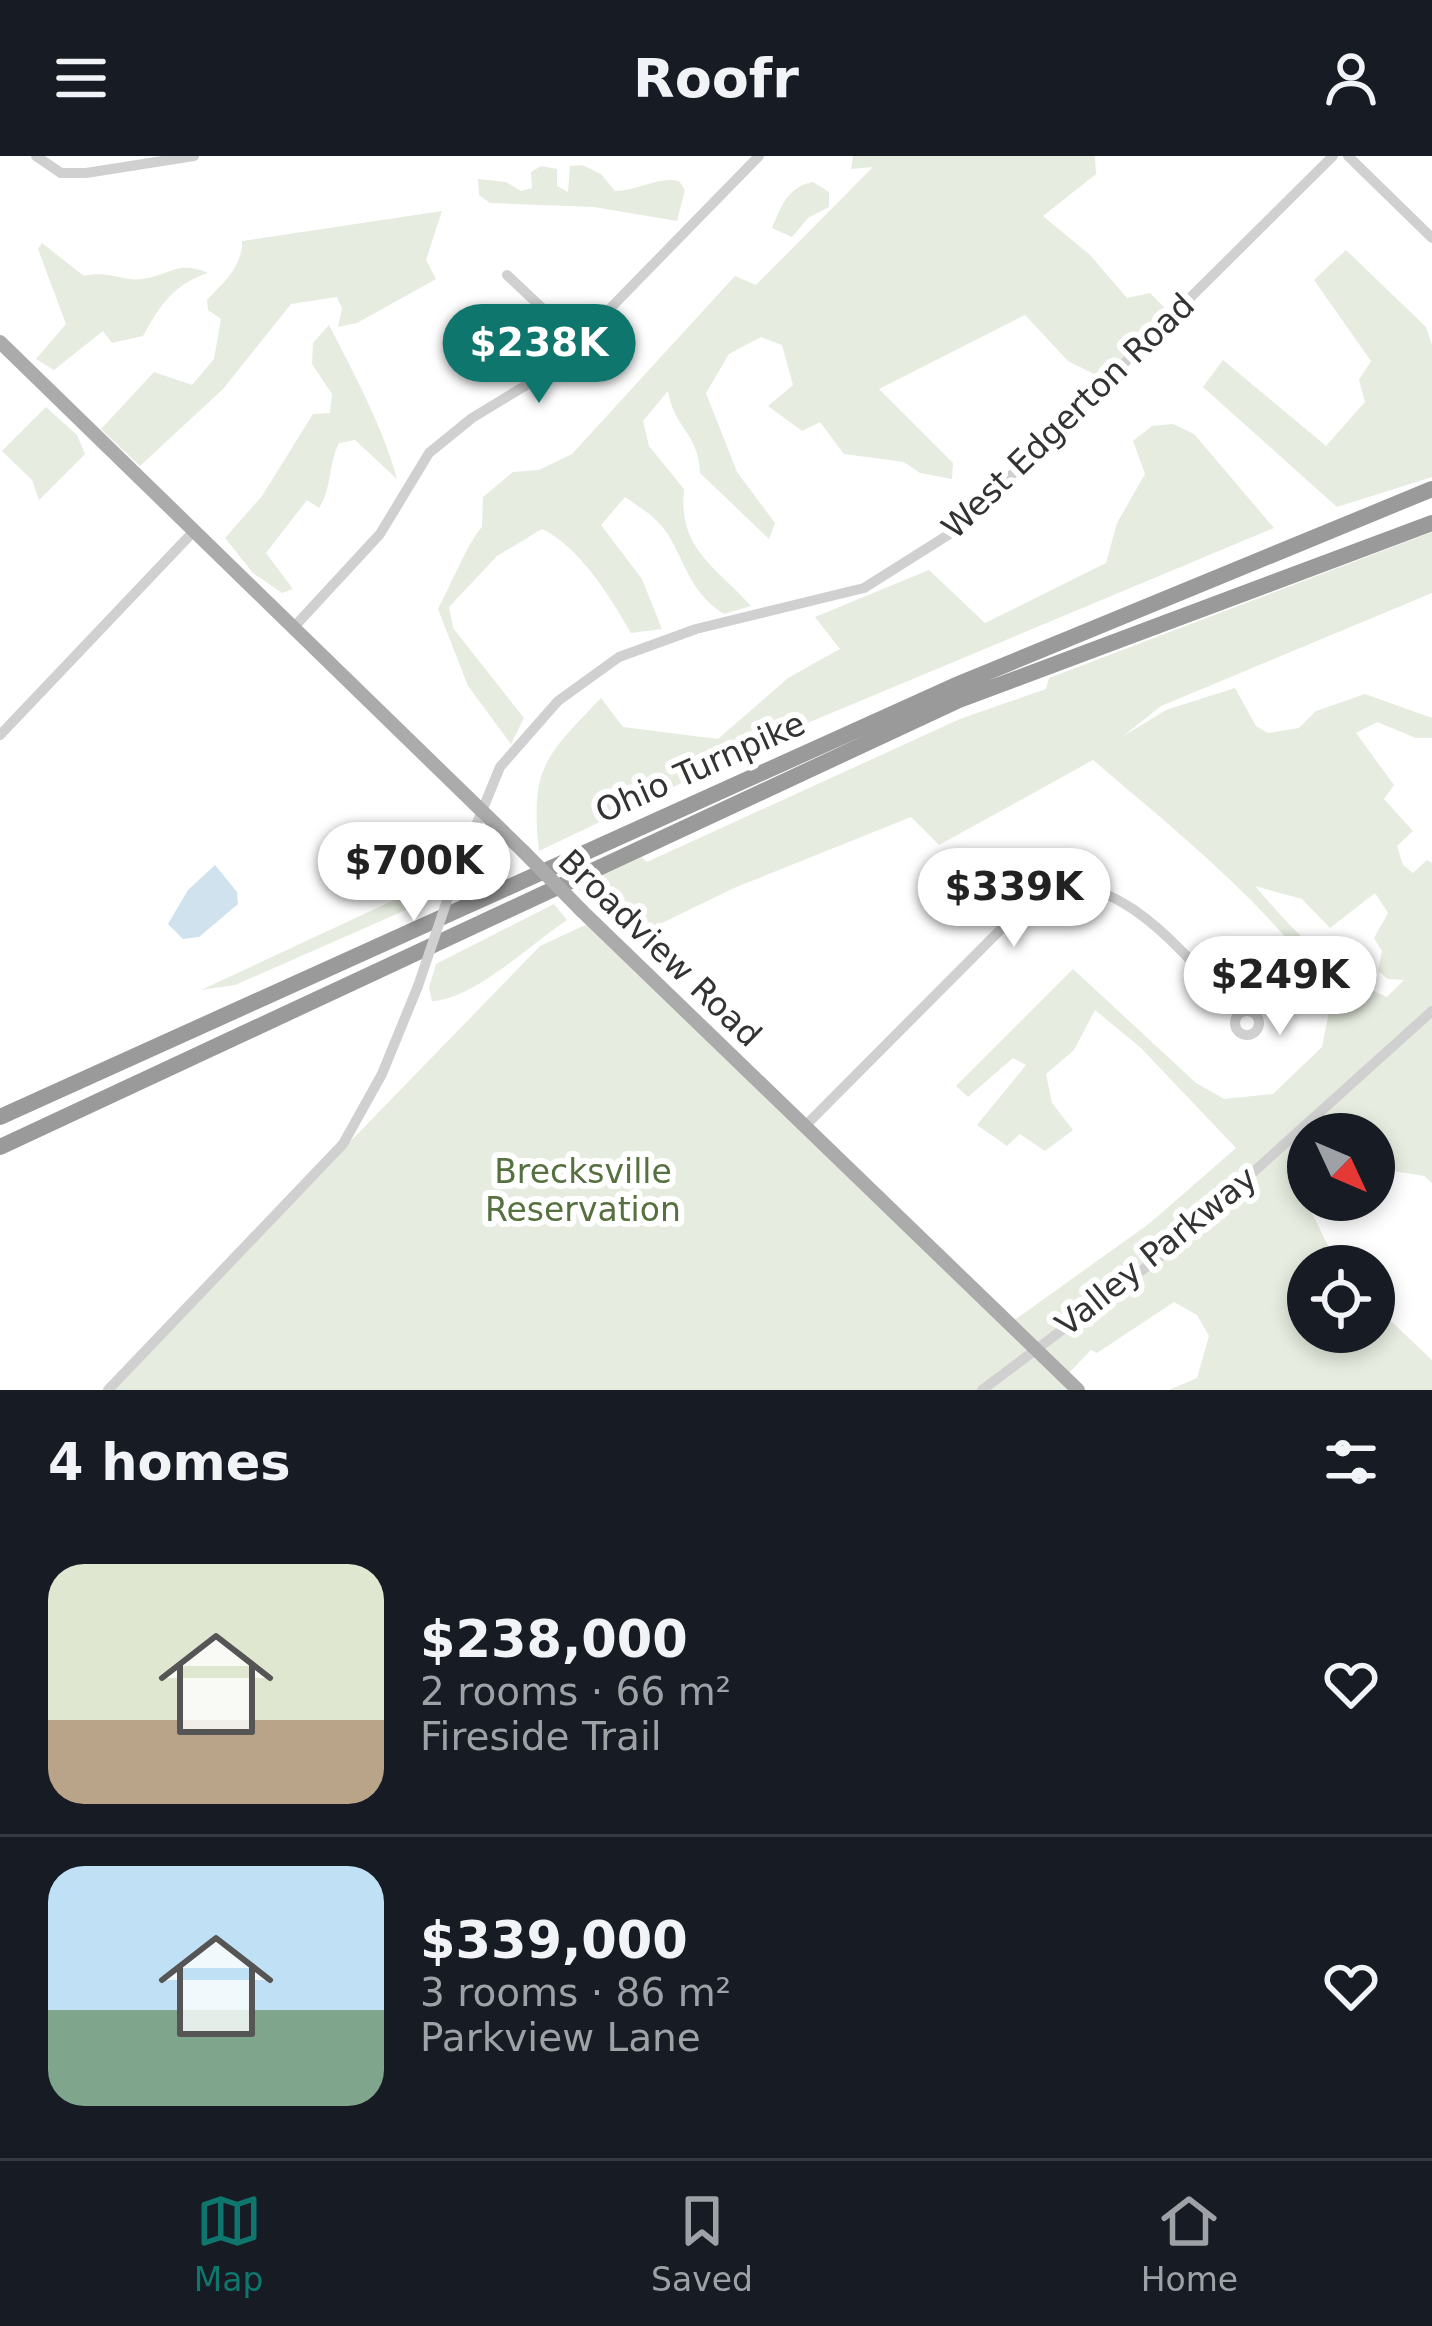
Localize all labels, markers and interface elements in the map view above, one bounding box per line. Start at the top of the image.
icon: menu [48,45,114,111]
icon: person [1318,45,1384,111]
text: Roofr [633,47,799,110]
street label: West Edgerton Road [934,285,1202,547]
pin: $238K [455,304,623,406]
text: $238K [470,320,608,365]
street label: Ohio Turnpike [589,703,811,831]
pin: $700K [330,822,498,924]
text: $700K [345,838,483,883]
street label: Broadview Road [551,842,769,1054]
pin: $339K [930,848,1098,950]
text: $339K [945,864,1083,909]
pin: $249K [1196,936,1364,1038]
text: $249K [1211,952,1349,997]
north arrow [1287,1113,1395,1221]
map controls [1287,1113,1395,1353]
park label: Brecksville Reservation [485,1152,681,1229]
street label: Valley Parkway [1048,1158,1264,1344]
button: locate [1287,1245,1395,1353]
icon: filters [1318,1429,1384,1495]
text: 4 homes [48,1433,291,1492]
text: $238,000 [420,1610,688,1669]
icon: home [144,1612,288,1756]
icon: heart [1318,1651,1384,1717]
text: 2 rooms · 66 m² [420,1669,731,1714]
text: Fireside Trail [420,1714,662,1759]
text: $339,000 [420,1911,688,1970]
icon: home [144,1914,288,2058]
icon: heart [1318,1953,1384,2019]
text: 3 rooms · 86 m² [420,1970,731,2015]
text: Parkview Lane [420,2015,701,2060]
tab: Map [194,2188,263,2299]
tab: Saved [651,2188,753,2299]
tab: Home [1141,2188,1238,2299]

